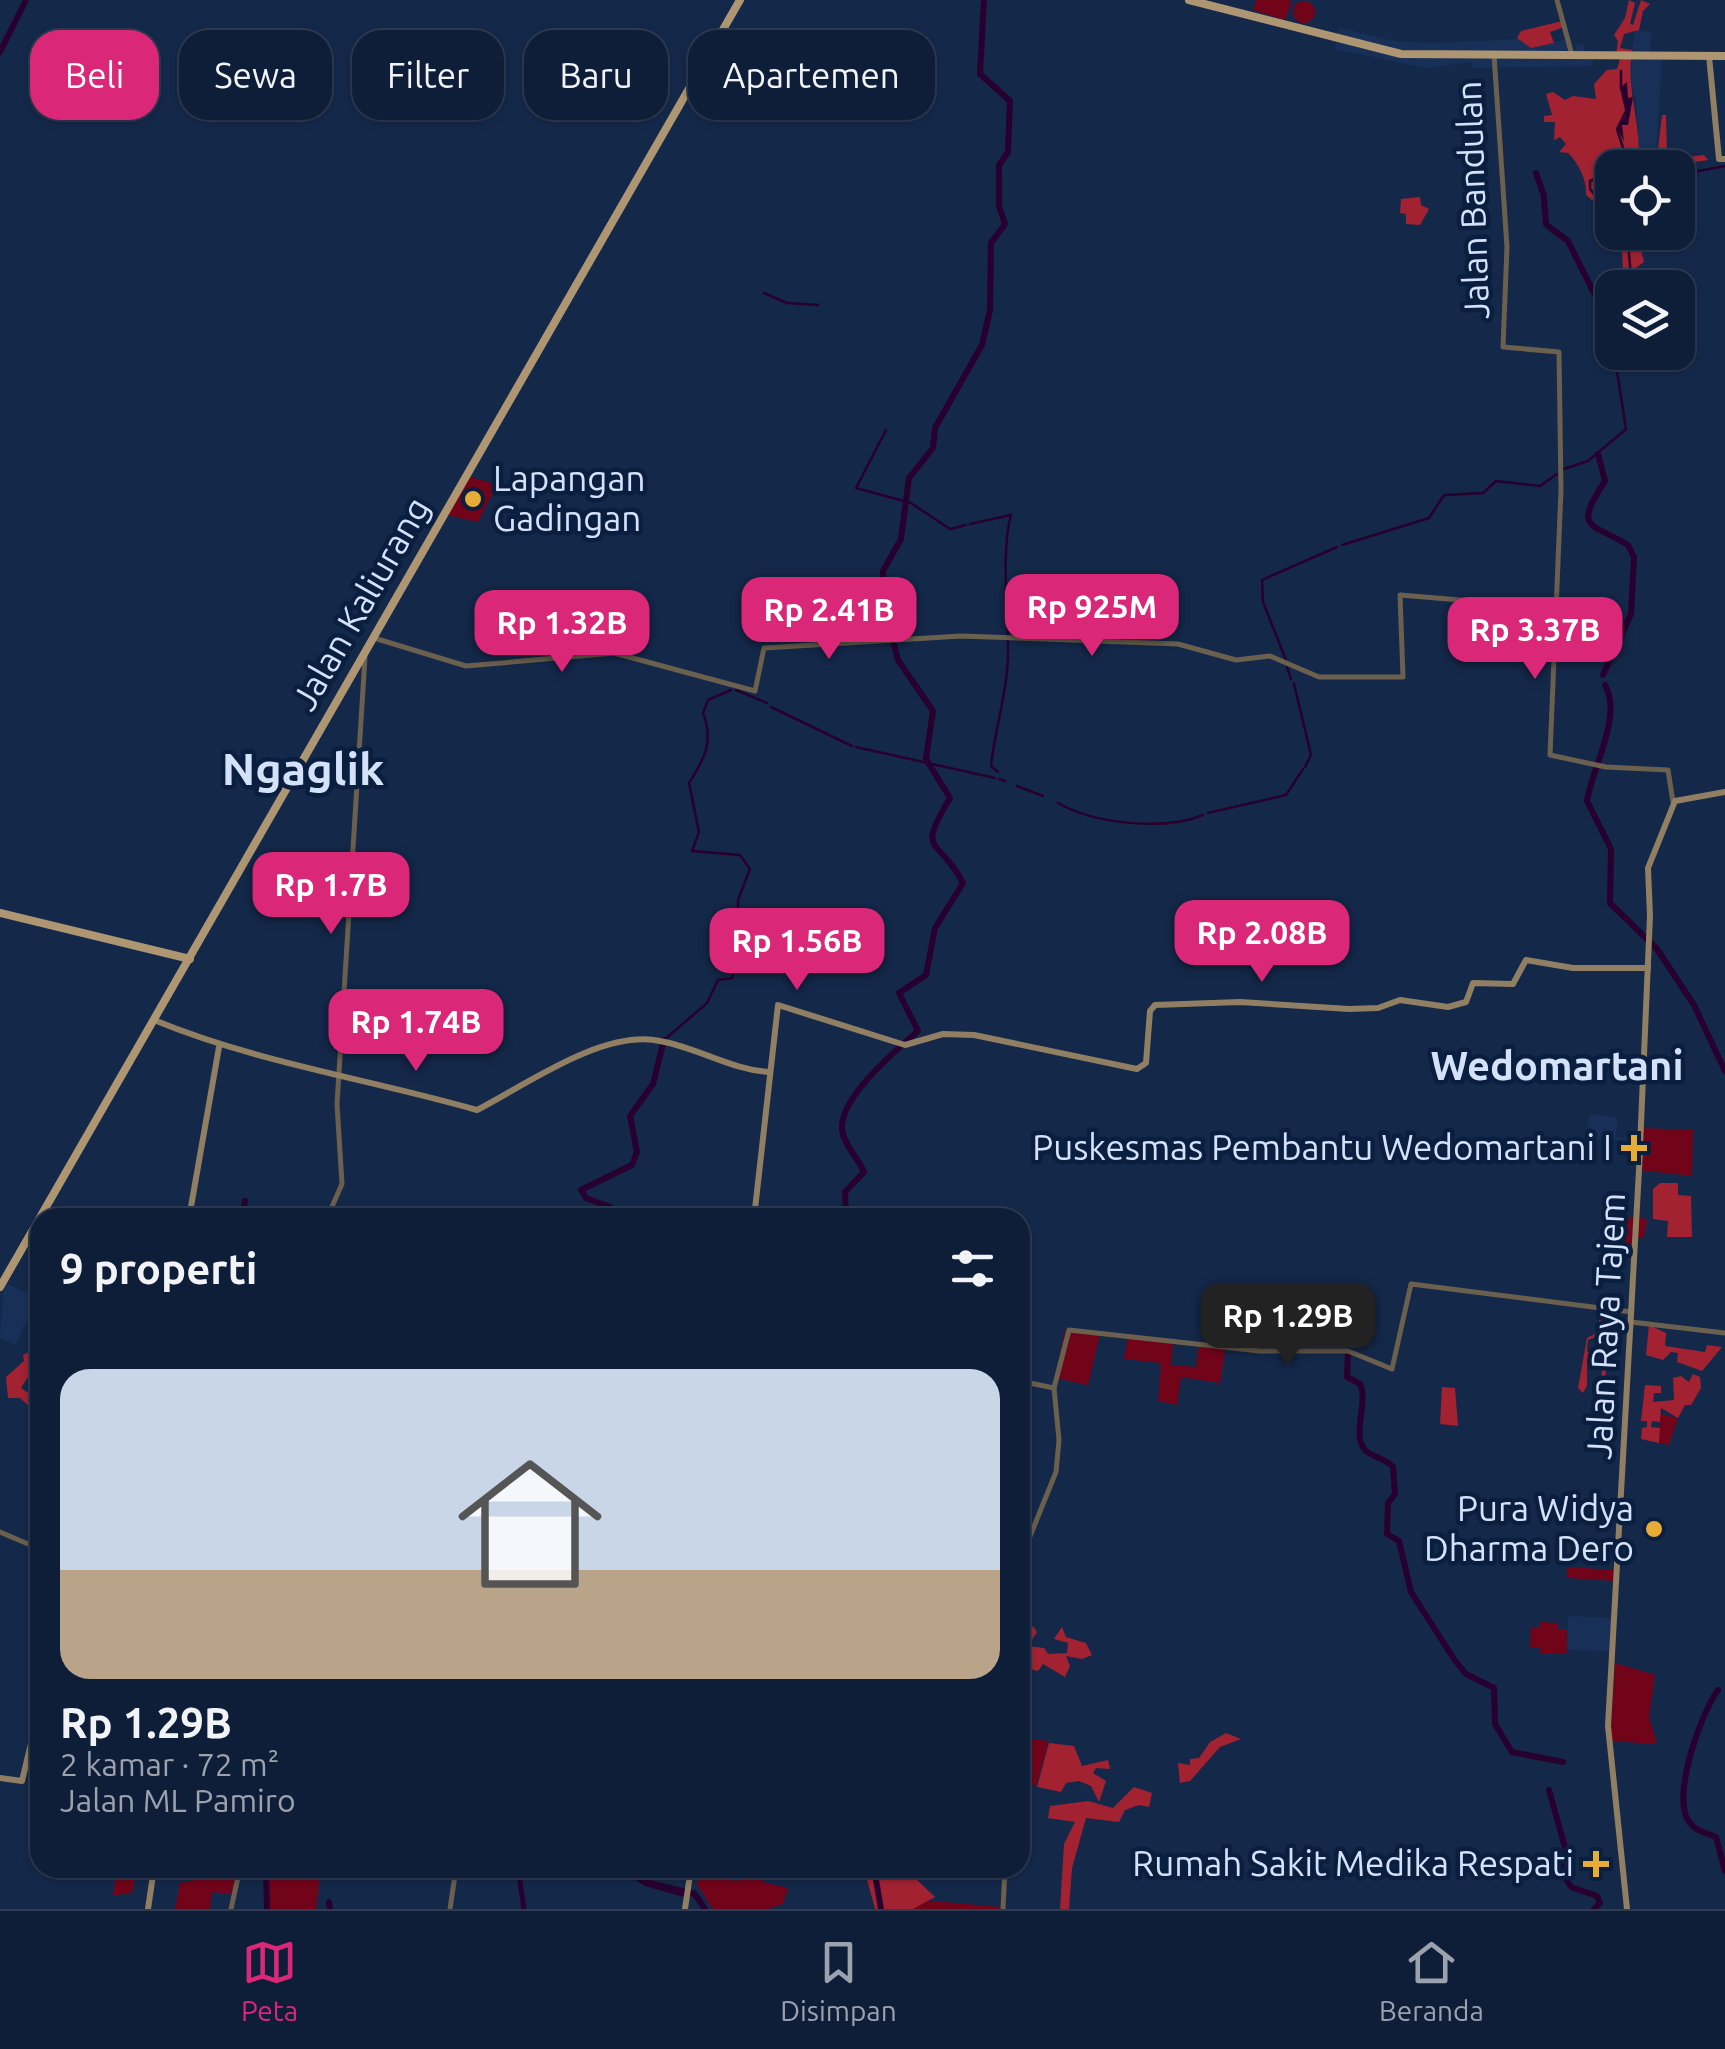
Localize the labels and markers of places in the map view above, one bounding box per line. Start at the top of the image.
place label: Lapangan Gadingan [493,458,645,538]
marker: Lapangan Gadingan [462,488,484,510]
pin: Rp 925M [1000,574,1184,659]
pin: Rp 2.41B [726,577,932,662]
pin: Rp 1.32B [459,590,665,675]
pin: Rp 3.37B [1432,597,1638,682]
pin: Rp 1.7B [239,852,423,937]
pin: Rp 2.08B [1159,900,1365,985]
pin: Rp 1.56B [694,908,900,993]
pin: Rp 1.74B [313,989,519,1074]
place label: Puskesmas Pembantu Wedomartani I [1032,1127,1612,1167]
marker: Puskesmas Pembantu Wedomartani I [1621,1135,1647,1161]
pin: Rp 1.29B [1185,1283,1391,1368]
place label: Pura Widya Dharma Dero [1424,1488,1634,1568]
marker: Pura Widya Dharma Dero [1643,1518,1665,1540]
place label: Rumah Sakit Medika Respati [1132,1843,1574,1883]
marker: Rumah Sakit Medika Respati [1583,1851,1609,1877]

